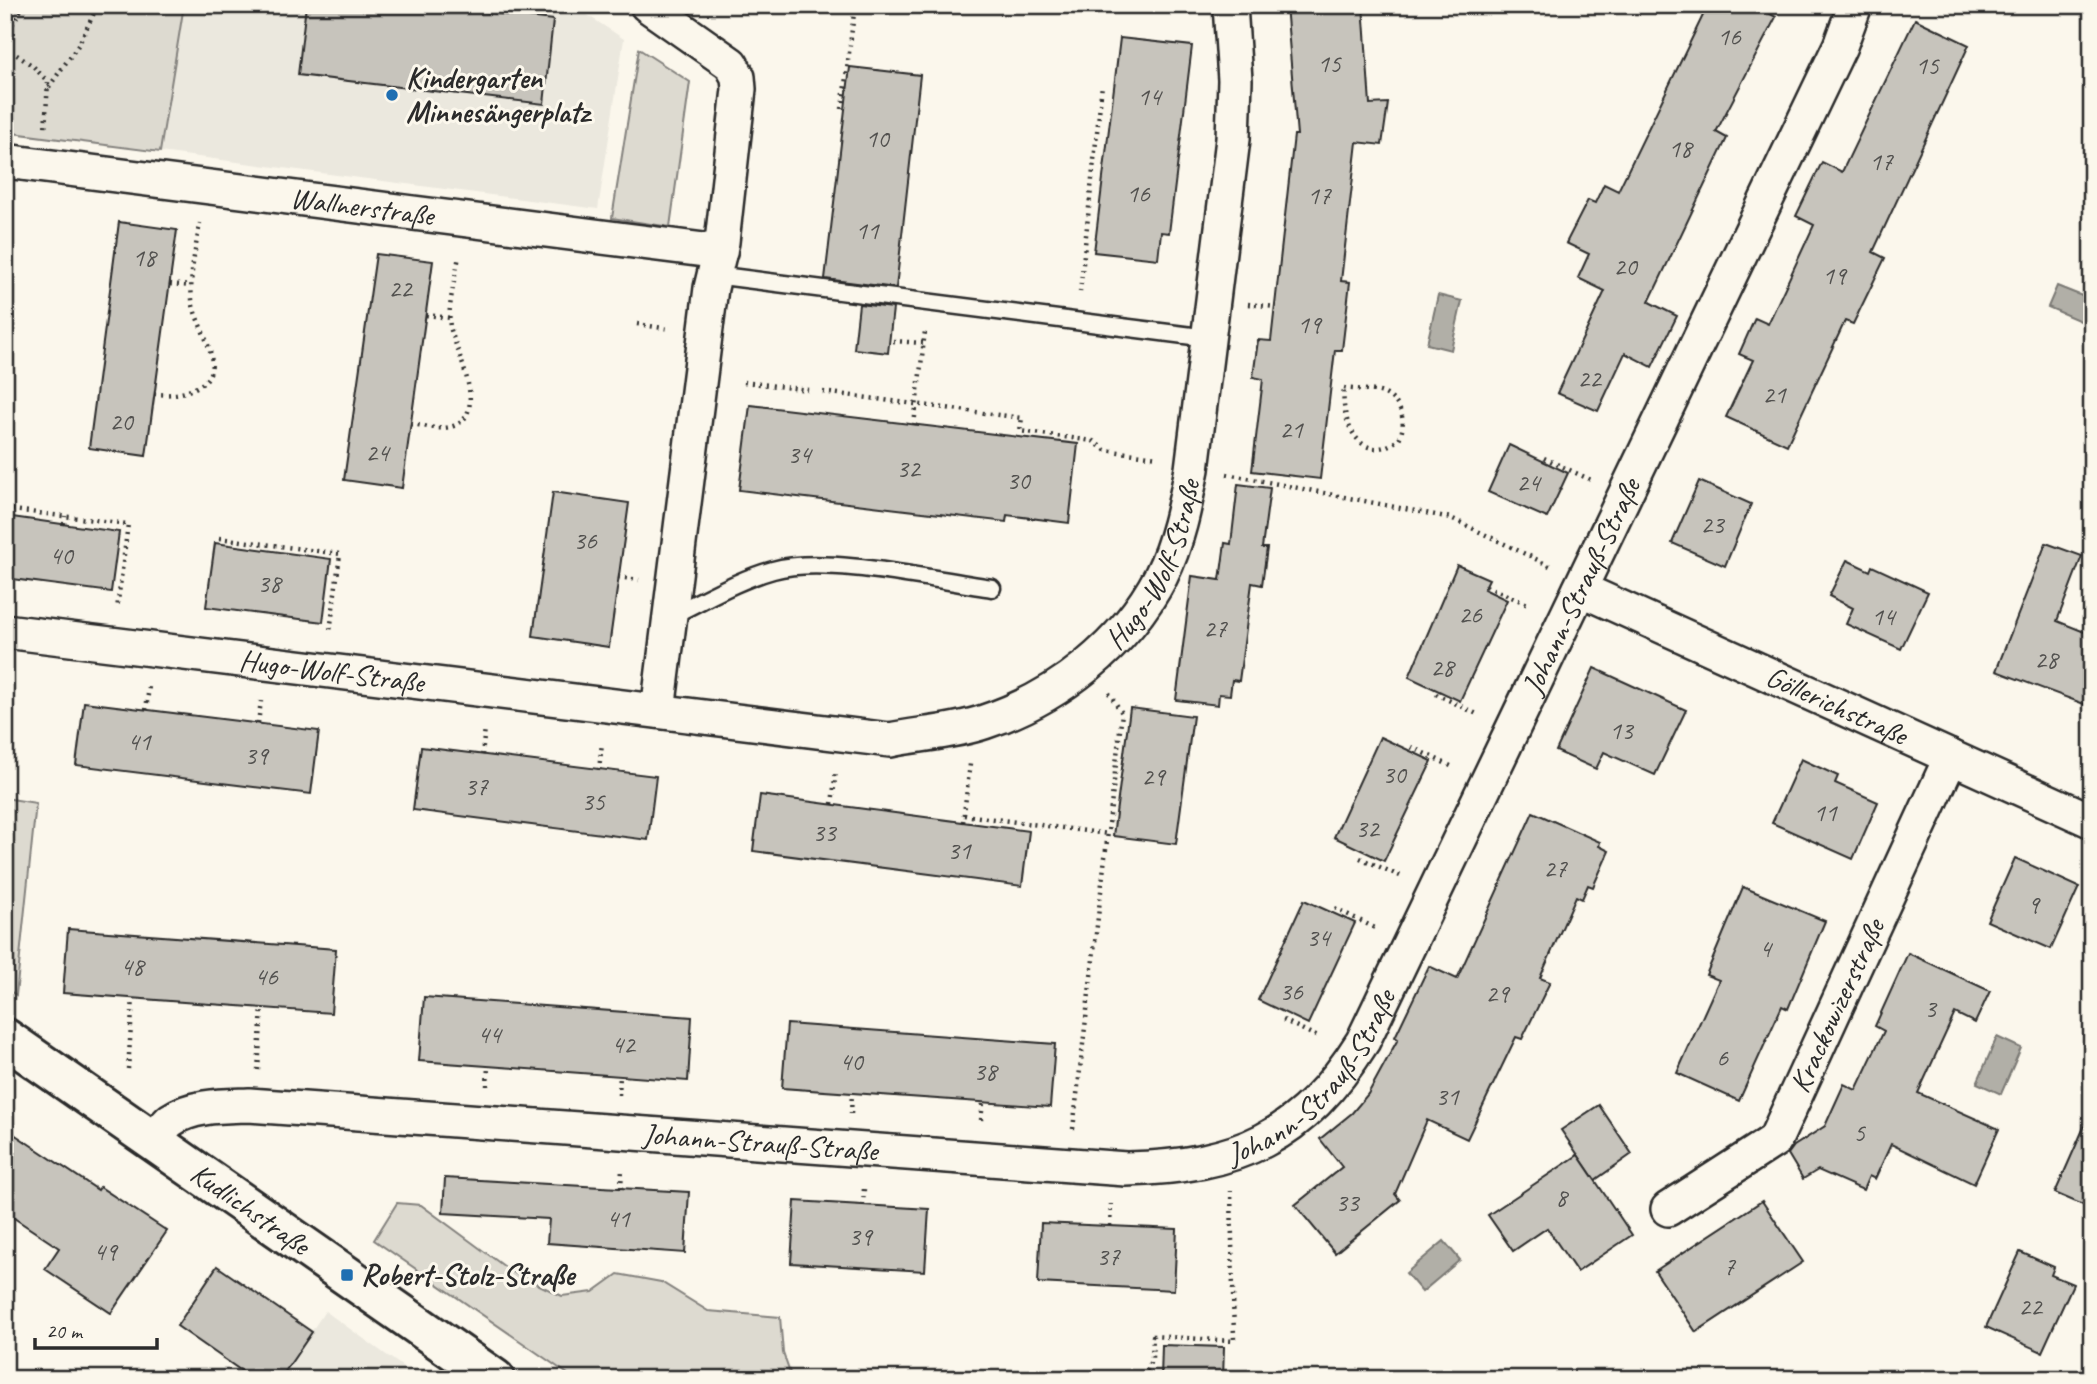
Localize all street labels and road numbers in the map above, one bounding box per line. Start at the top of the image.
street label: Wallnerstraße [288,179,438,235]
street label: Johann-Strauß-Straße [1512,470,1650,702]
street label: Hugo-Wolf-Straße [1097,474,1209,657]
street label: Hugo-Wolf-Straße [237,641,428,702]
street label: Göllerichstraße [1760,657,1915,755]
street label: Krackowizerstraße [1780,911,1894,1099]
street label: Johann-Strauß-Straße [1221,982,1405,1173]
street label: Johann-Strauß-Straße [640,1115,881,1170]
street label: Kudlichstraße [183,1154,319,1265]

